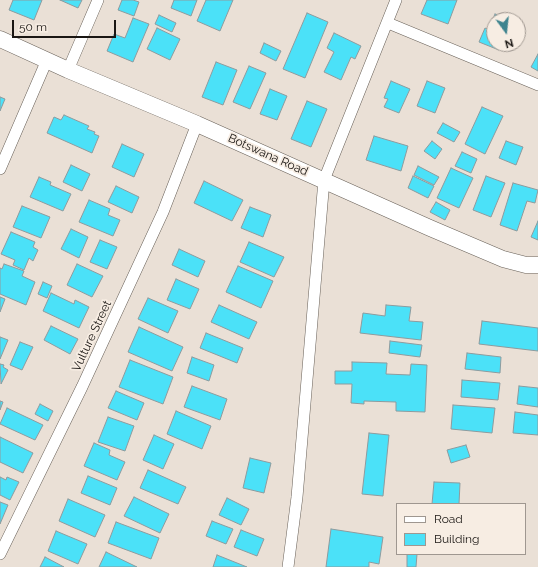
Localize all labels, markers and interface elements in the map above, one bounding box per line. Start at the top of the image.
scale bar [14,12,118,38]
north arrow [486,12,526,52]
text: 50 m [19,20,47,34]
text: N [503,36,515,50]
street label: Botswana Road [226,131,310,179]
street label: Vulture Street [69,298,115,374]
legend [396,503,526,555]
text: Road [434,512,463,526]
text: Building [434,532,480,546]

